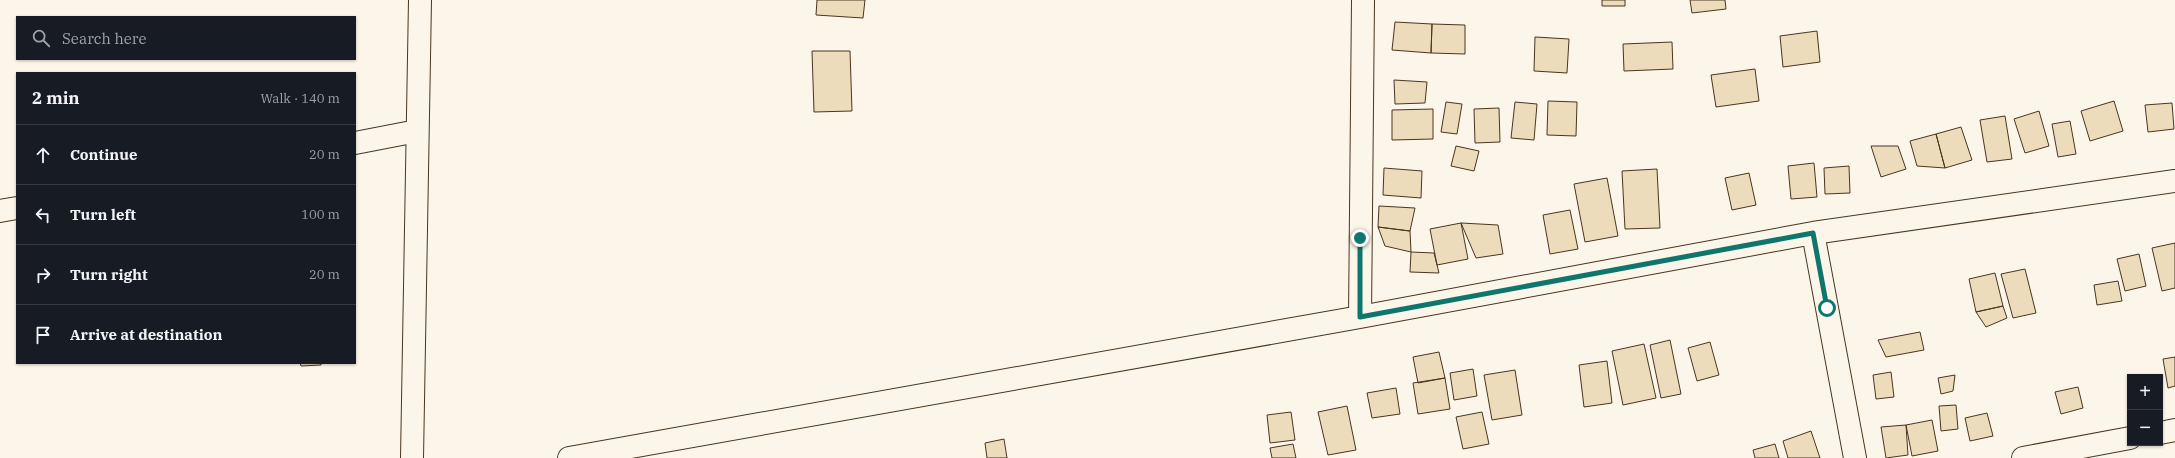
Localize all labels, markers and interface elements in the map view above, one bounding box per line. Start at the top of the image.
search box [16,16,356,60]
icon: search [30,27,52,49]
text: Search here [62,29,147,48]
text: 2 min [32,87,80,109]
text: Walk · 140 m [261,90,340,107]
icon: ahead [32,144,54,166]
text: Continue [70,145,137,164]
text: 20 m [309,146,340,163]
icon: left [32,204,54,226]
text: Turn left [70,205,136,224]
text: 100 m [301,206,340,223]
route end [1351,229,1369,247]
icon: right [32,264,54,286]
text: Turn right [70,265,148,284]
text: 20 m [309,266,340,283]
route start [1818,299,1836,317]
icon: arrive [32,324,54,346]
text: Arrive at destination [70,325,222,344]
map controls [2127,374,2163,446]
button: + [2127,374,2163,410]
button: − [2127,410,2163,446]

